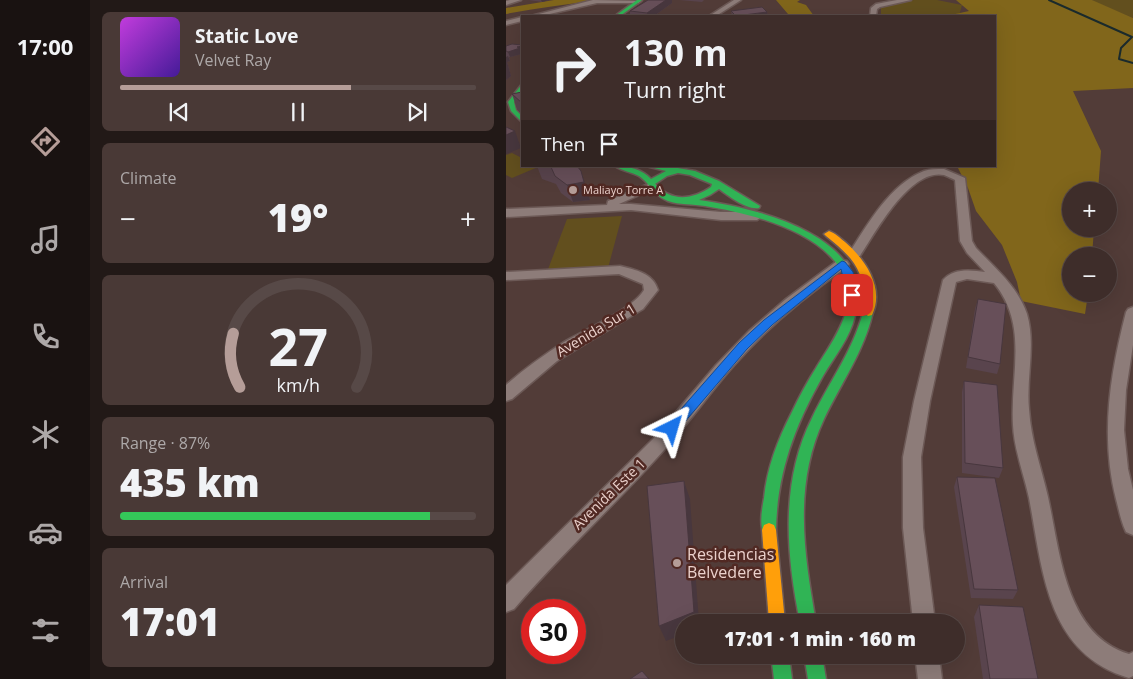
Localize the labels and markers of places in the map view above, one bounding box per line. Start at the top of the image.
place label: Maliayo Torre A [583,182,663,197]
marker: Maliayo Torre A [567,184,579,196]
pin [831,274,873,316]
place label: Residencias Belvedere [687,543,774,583]
marker: Residencias Belvedere [671,557,683,569]

